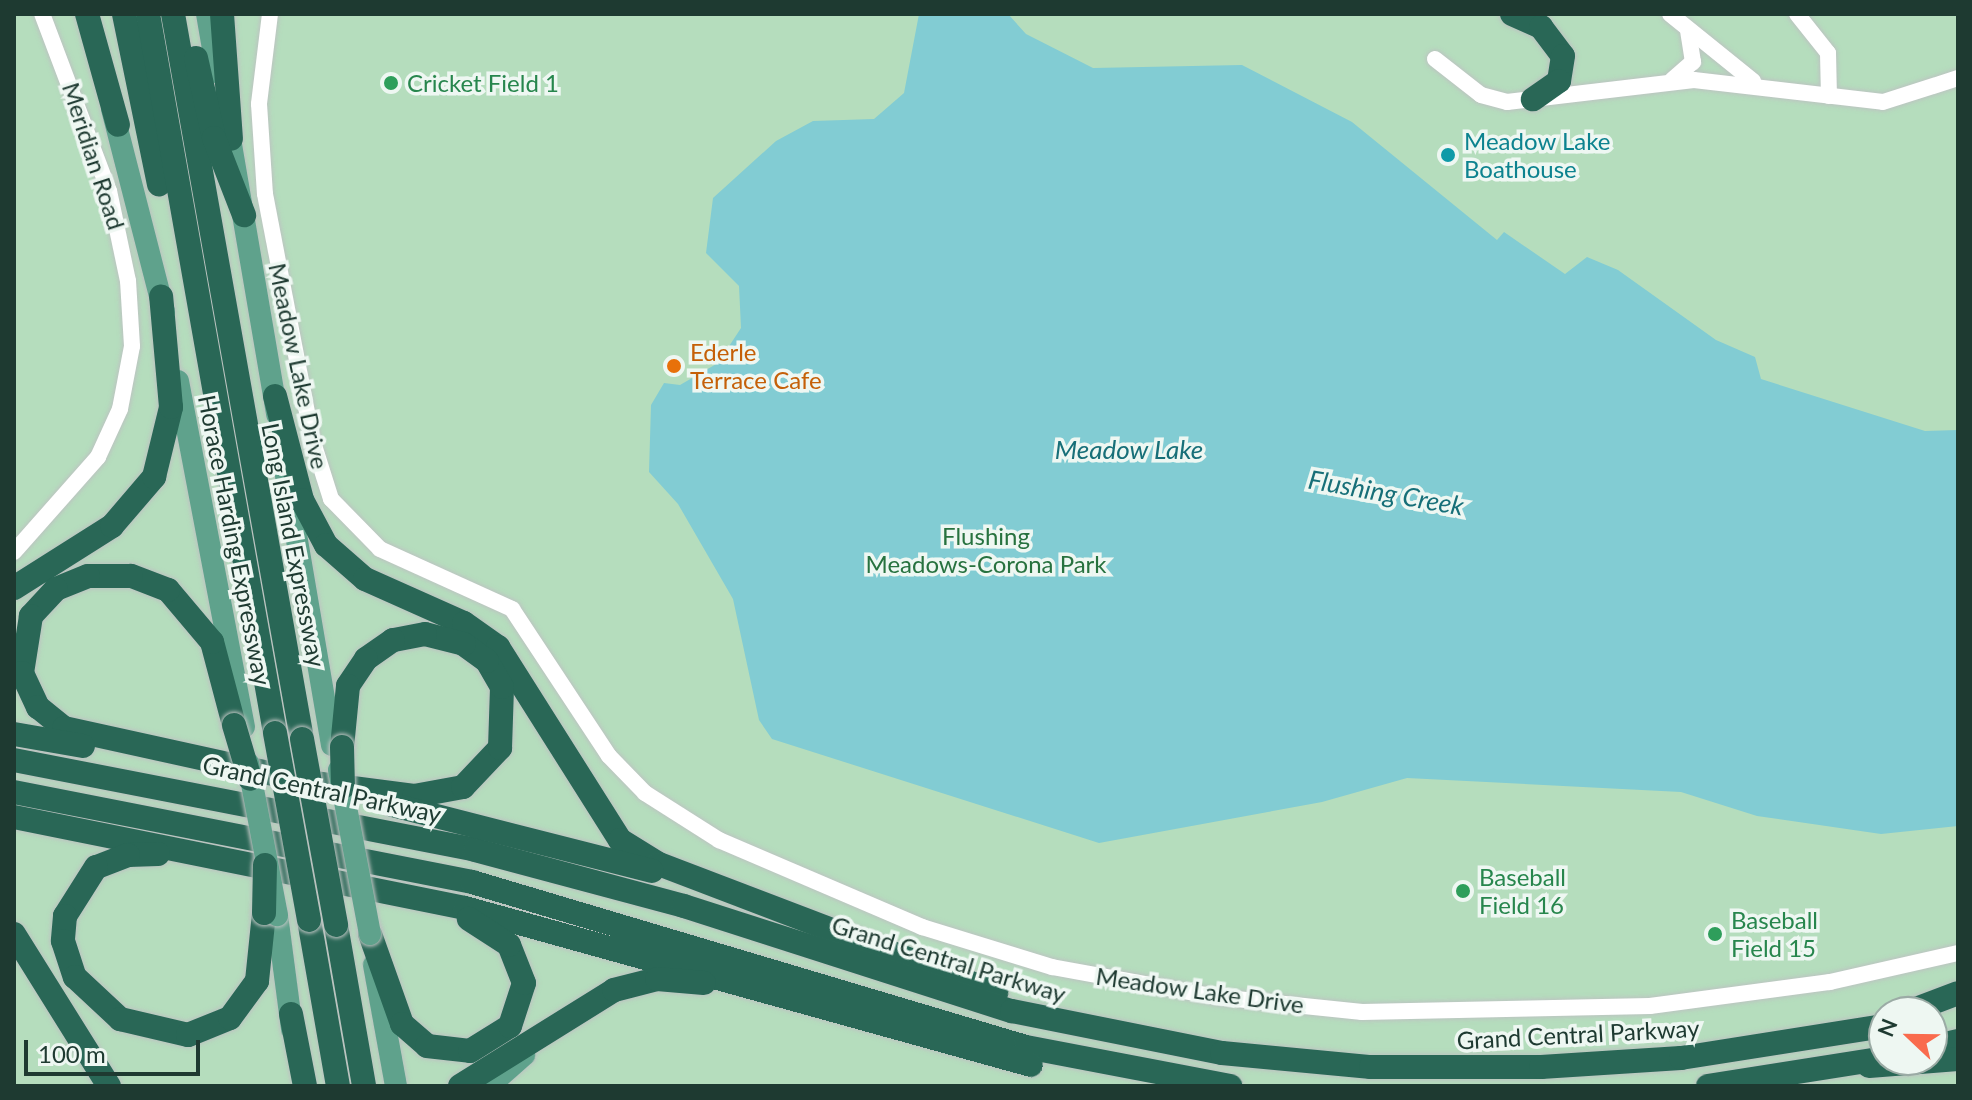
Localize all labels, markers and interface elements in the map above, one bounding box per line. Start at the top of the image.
place label: Cricket Field 1 [407,69,559,97]
marker: Cricket Field 1 [382,74,400,92]
street label: Meridian Road [57,79,131,233]
place label: Meadow Lake Boathouse [1464,127,1611,183]
marker: Meadow Lake Boathouse [1439,146,1457,164]
street label: Meadow Lake Drive [263,260,335,472]
place label: Ederle Terrace Cafe [690,338,822,394]
marker: Ederle Terrace Cafe [665,357,683,375]
street label: Horace Harding Expressway [193,392,277,688]
street label: Long Island Expressway [256,420,332,670]
water label: Meadow Lake [1055,434,1203,466]
water label: Flushing Creek [1306,464,1466,522]
park label: Flushing Meadows-Corona Park [865,522,1107,578]
street label: Grand Central Parkway [200,750,444,828]
place label: Baseball Field 16 [1479,863,1566,919]
marker: Baseball Field 16 [1454,882,1472,900]
place label: Baseball Field 15 [1731,906,1818,962]
street label: Grand Central Parkway [829,910,1069,1008]
marker: Baseball Field 15 [1706,925,1724,943]
street label: Meadow Lake Drive [1094,961,1306,1019]
north arrow [1868,996,1948,1076]
street label: Grand Central Parkway [1456,1013,1700,1055]
text: N [1871,1015,1903,1040]
scale bar [28,1024,204,1074]
text: 100 m [38,1039,106,1068]

